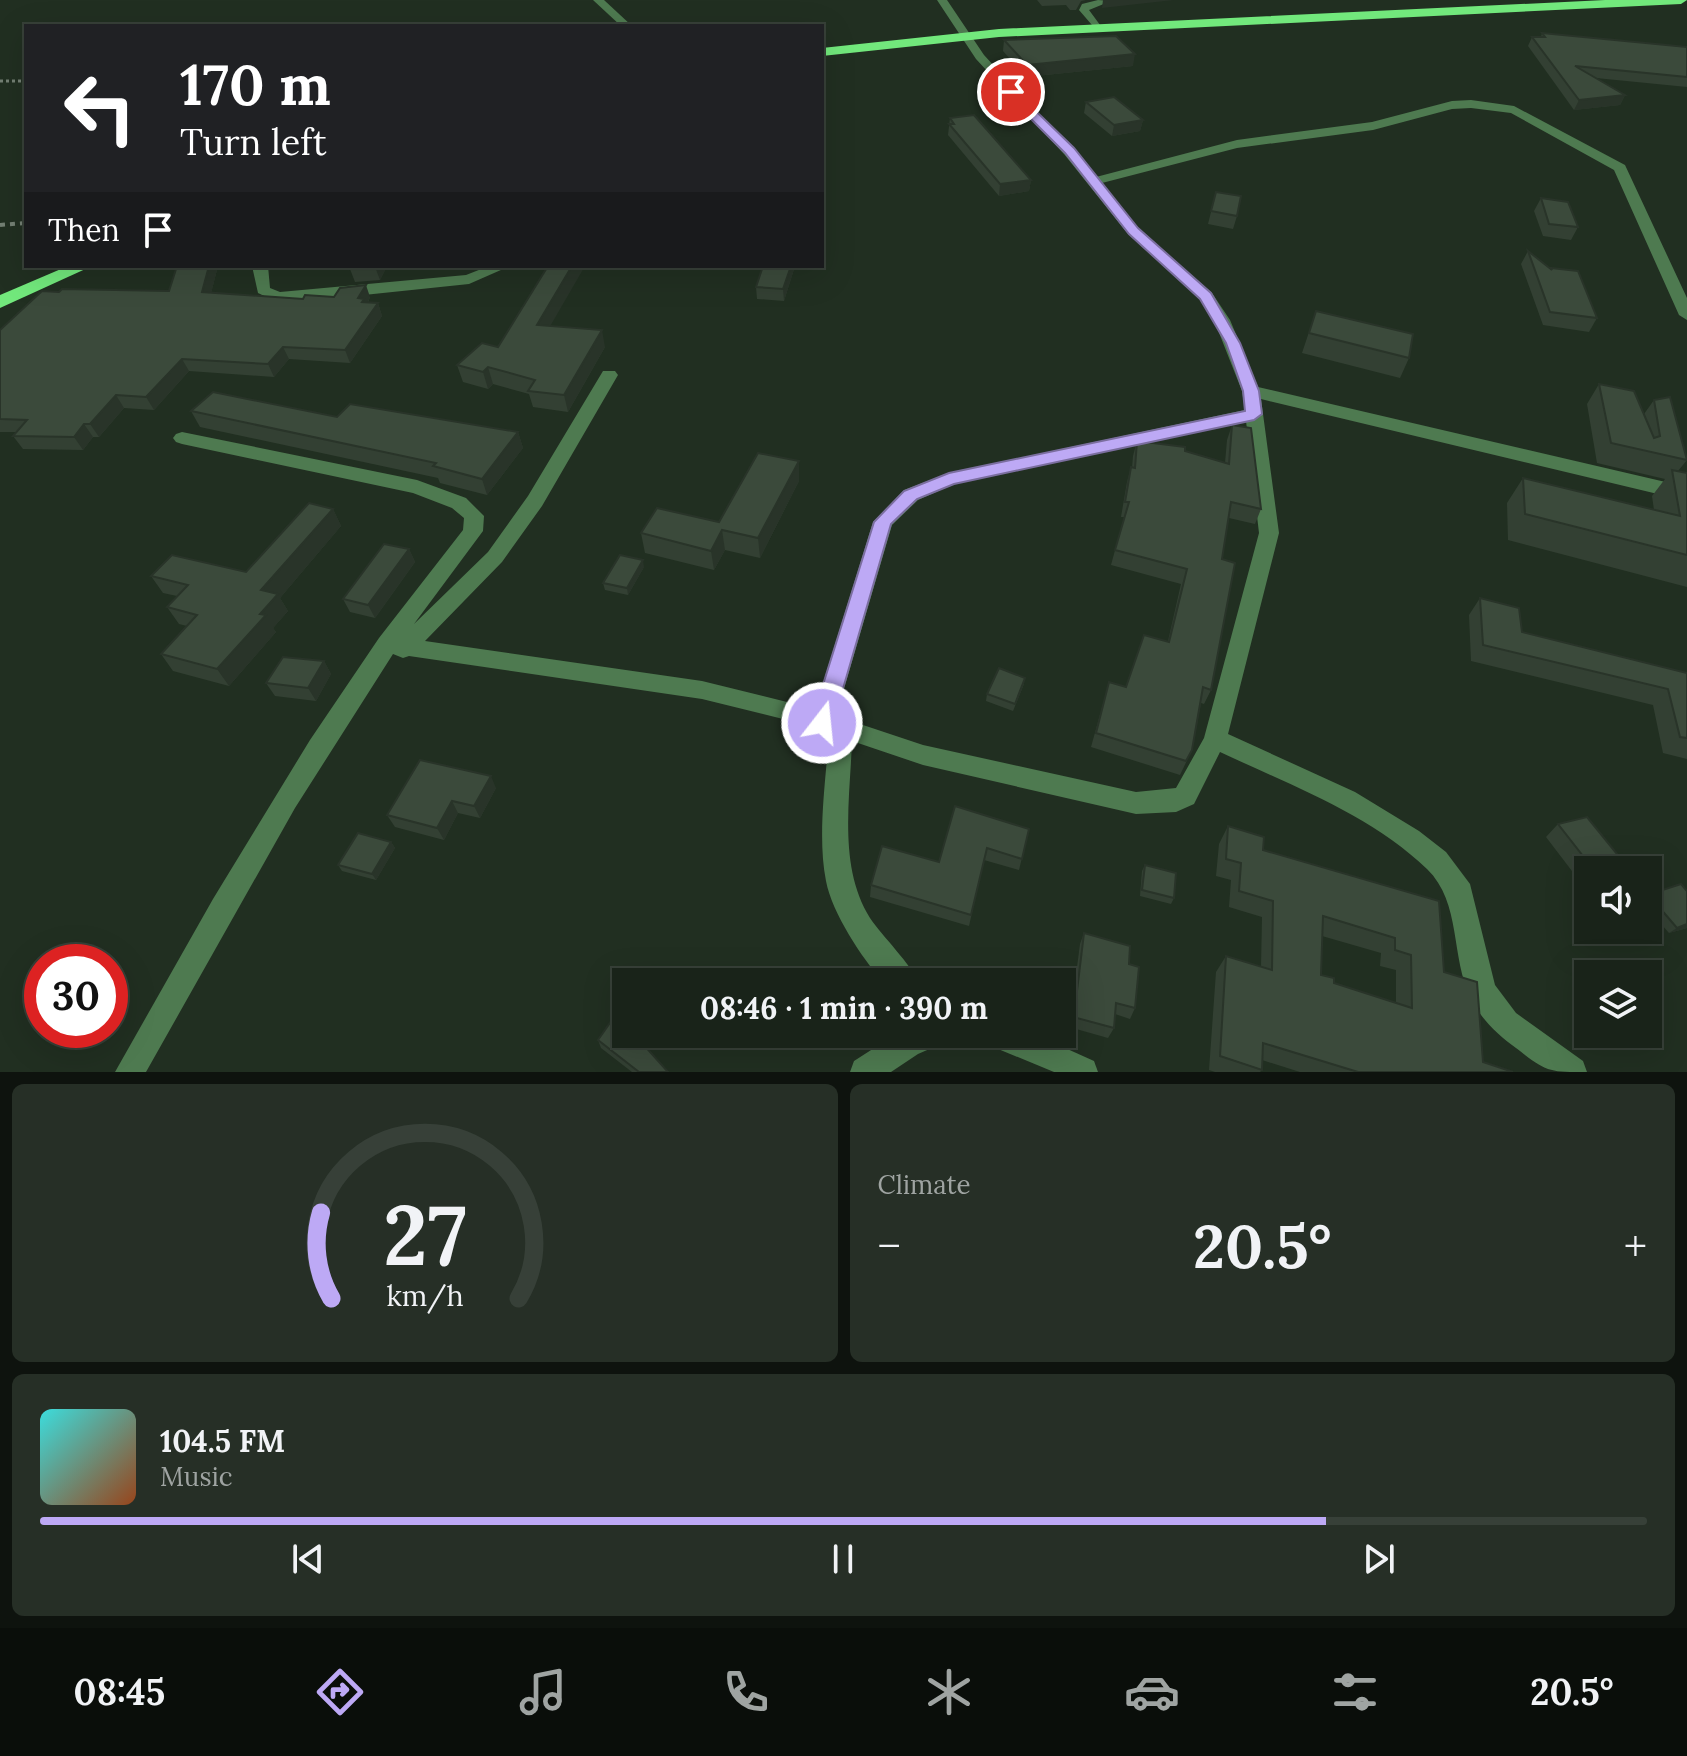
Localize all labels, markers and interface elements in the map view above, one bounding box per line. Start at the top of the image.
text: 170 m [180,49,331,120]
icon: left [48,56,152,160]
pin [977,58,1045,126]
icon: arrive [989,70,1033,114]
text: Turn left [180,119,327,165]
icon: arrive [136,208,180,252]
text: Then [48,211,120,249]
position arrow [780,681,864,765]
map controls [1574,856,1662,1048]
button: sound [1574,856,1662,944]
speed limit sign: 30 [24,944,128,1048]
button: layers [1574,960,1662,1048]
text: 08:46 · 1 min · 390 m [700,989,988,1027]
text: Climate [878,1168,971,1201]
text: 27 [383,1181,466,1288]
text: 20.5° [1193,1208,1331,1284]
text: − [878,1218,901,1274]
text: + [1624,1218,1647,1274]
text: km/h [386,1277,463,1314]
text: 104.5 FM [160,1422,285,1460]
text: Music [160,1460,233,1493]
icon: previous [286,1537,330,1581]
icon: pause [821,1537,865,1581]
icon: next [1357,1537,1401,1581]
icon: directions [312,1664,368,1720]
icon: music [515,1664,571,1720]
icon: phone [718,1664,774,1720]
icon: climate [921,1664,977,1720]
icon: car [1124,1664,1180,1720]
icon: filters [1327,1664,1383,1720]
text: 08:45 [74,1669,165,1715]
text: 20.5° [1530,1669,1613,1715]

